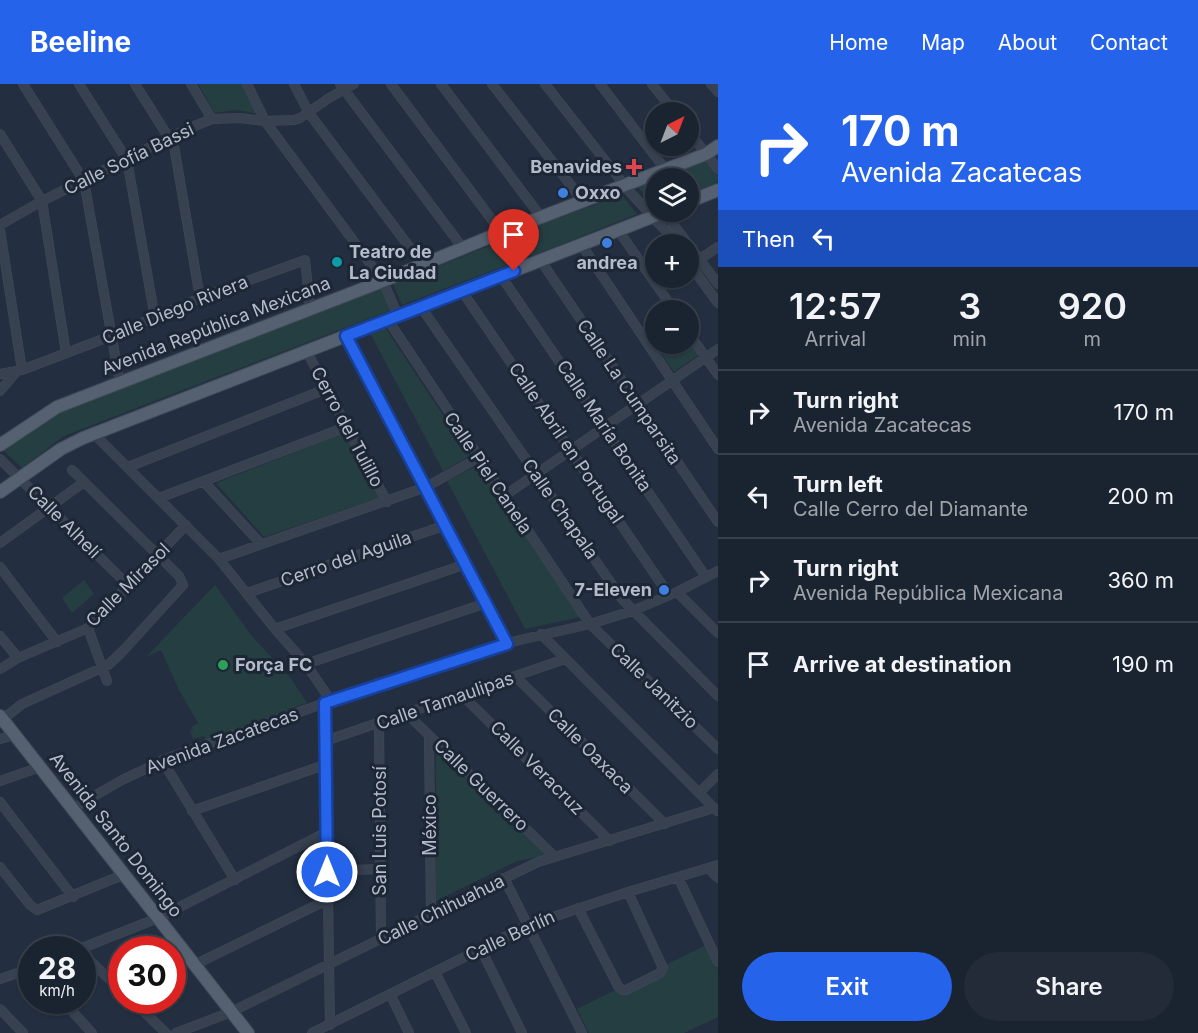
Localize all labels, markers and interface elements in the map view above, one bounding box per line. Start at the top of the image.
text: Beeline [30,25,131,59]
text: Home [829,30,888,55]
text: Map [921,30,965,55]
text: About [998,30,1057,55]
text: Contact [1090,30,1168,55]
north arrow [645,102,699,156]
map controls [645,102,699,354]
text: 170 m [841,105,959,156]
icon: right [742,108,820,186]
street label: Calle Sofía Bassi [61,118,197,199]
place label: Benavides [530,156,622,177]
text: Avenida Zacatecas [841,156,1082,189]
marker: Benavides [627,160,641,174]
button: layers [645,168,699,222]
place label: Oxxo [575,182,620,203]
marker: Oxxo [556,186,570,200]
pin [488,209,539,271]
icon: arrive [497,218,530,251]
icon: left [807,222,840,255]
text: Then [742,226,795,252]
button: + [645,234,699,288]
marker: andrea [600,236,614,250]
place label: Teatro de La Ciudad [349,241,436,283]
place label: andrea [576,252,638,273]
marker: Teatro de La Ciudad [330,255,344,269]
street label: Calle Diego Rivera [99,271,251,348]
street label: Avenida República Mexicana [98,272,333,379]
text: 12:57 [789,284,882,328]
text: 3 [958,284,981,328]
text: 920 [1058,284,1127,328]
button: − [645,300,699,354]
street label: Calle La Cumparsita [573,315,686,468]
text: Arrival [805,327,866,351]
text: min [953,327,987,351]
text: m [1084,327,1101,351]
street label: Calle María Bonita [553,356,656,495]
street label: Calle Abril en Portugal [505,358,628,527]
street label: Cerro del Tulillo [307,363,388,490]
text: Turn right [793,387,899,413]
icon: right [742,396,775,429]
text: 170 m [1114,399,1174,425]
street label: Calle Piel Canela [440,408,537,538]
text: Avenida Zacatecas [793,413,972,437]
street label: Calle Chapala [518,455,603,563]
text: Turn left [793,471,883,497]
icon: left [742,480,775,513]
street label: Calle Alhelí [24,481,106,563]
text: 200 m [1107,483,1174,509]
text: Calle Cerro del Diamante [793,497,1028,521]
street label: Cerro del Aguila [278,526,414,591]
street label: Calle Mirasol [81,538,174,631]
text: Turn right [793,555,899,581]
icon: right [742,564,775,597]
text: 360 m [1107,567,1174,593]
place label: 7-Eleven [575,579,652,600]
text: Avenida República Mexicana [793,581,1063,605]
marker: 7-Eleven [657,583,671,597]
street label: Calle Janitzio [606,639,703,733]
icon: arrive [742,648,775,681]
text: Arrive at destination [793,651,1012,677]
text: 190 m [1112,651,1174,677]
place label: Força FC [235,654,312,675]
marker: Força FC [216,658,230,672]
street label: Calle Tamaulipas [373,667,516,734]
street label: Avenida Zacatecas [143,703,301,778]
street label: Calle Oaxaca [543,704,637,798]
street label: Calle Veracruz [486,716,589,819]
street label: Calle Guerrero [430,734,533,835]
street label: Avenida Santo Domingo [46,748,187,921]
street label: San Luis Potosí [369,766,390,896]
street label: México [419,794,440,856]
position arrow [295,840,359,904]
street label: Calle Chihuahua [374,870,508,949]
street label: Calle Berlín [462,906,558,965]
speed limit sign: 30 [108,936,186,1014]
text: 28 [38,950,76,986]
button: Exit [742,952,952,1021]
button: Share [964,952,1174,1021]
text: km/h [39,981,75,1000]

